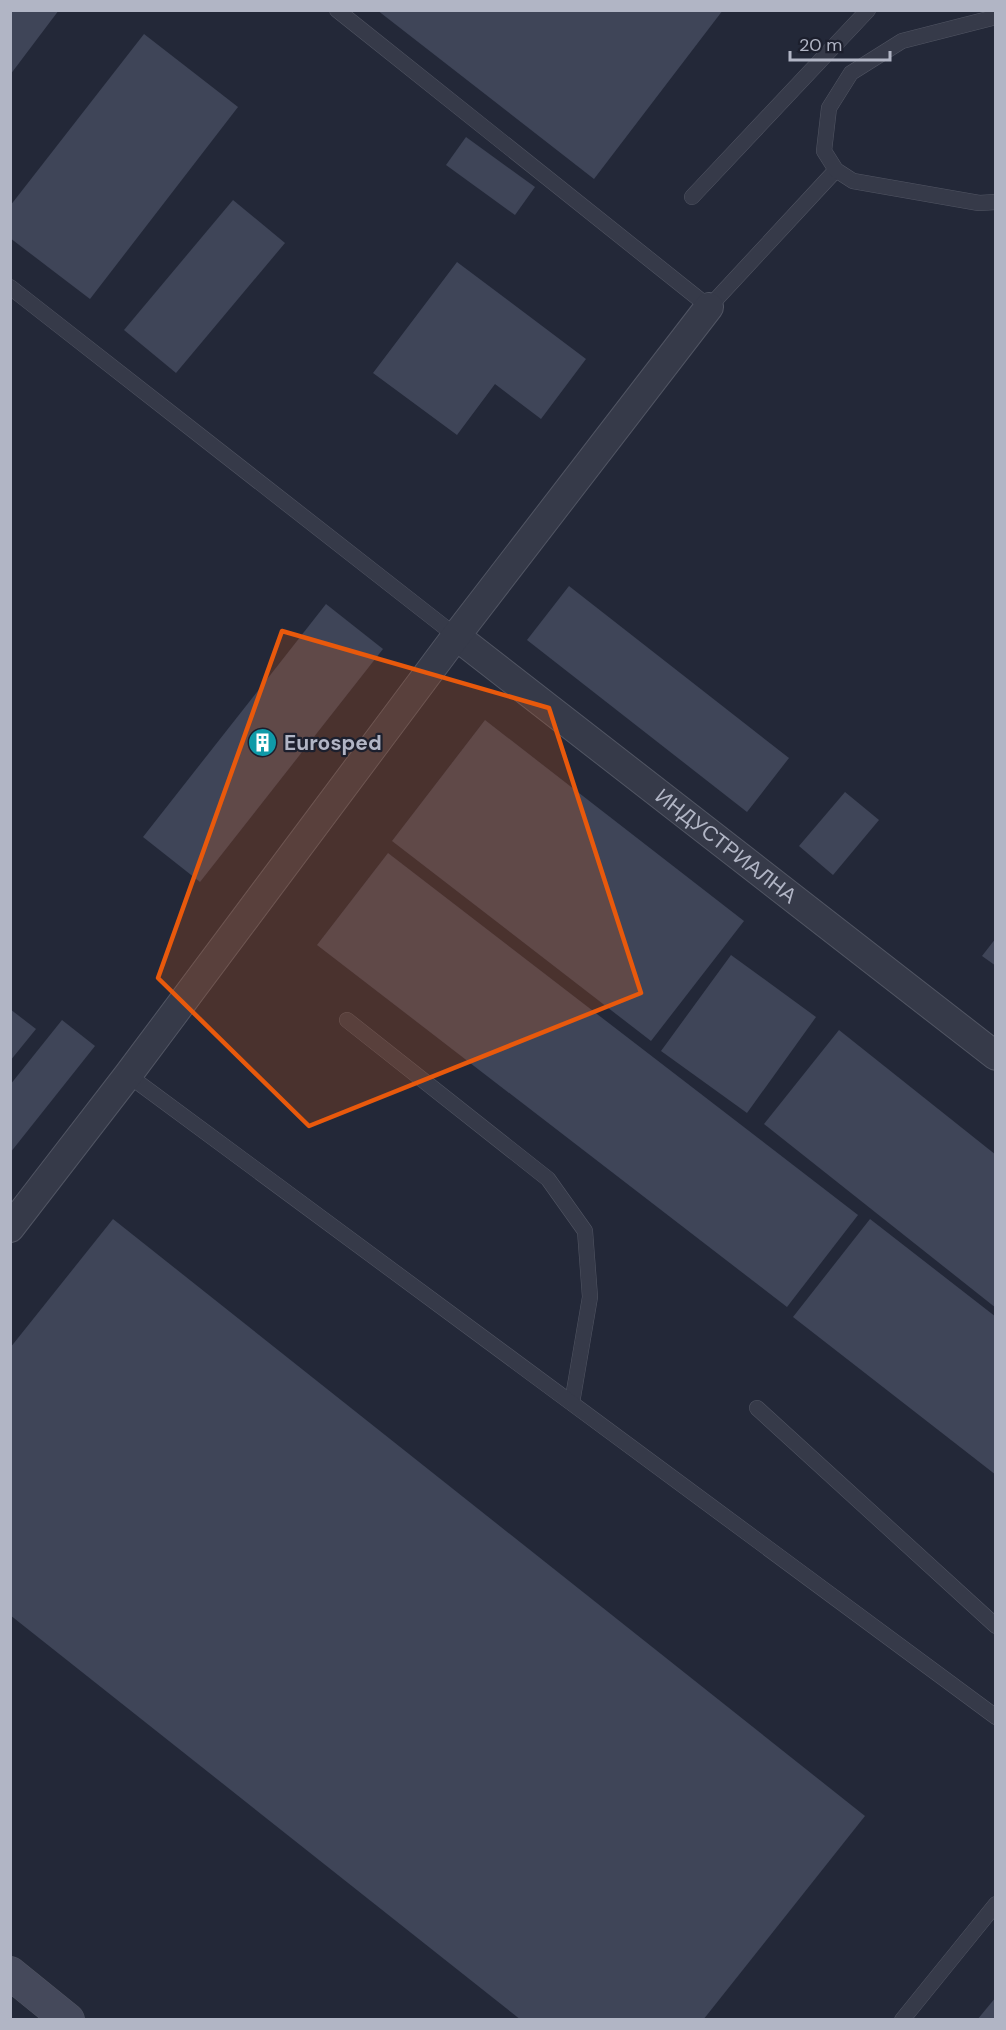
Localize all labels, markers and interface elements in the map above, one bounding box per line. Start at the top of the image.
scale bar [790,24,890,62]
text: 20 m [799,33,842,57]
building icon: Eurosped [247,727,279,759]
place label: Eurosped [284,729,382,757]
street label: ИНДУСТРИАЛНА [650,782,802,910]

